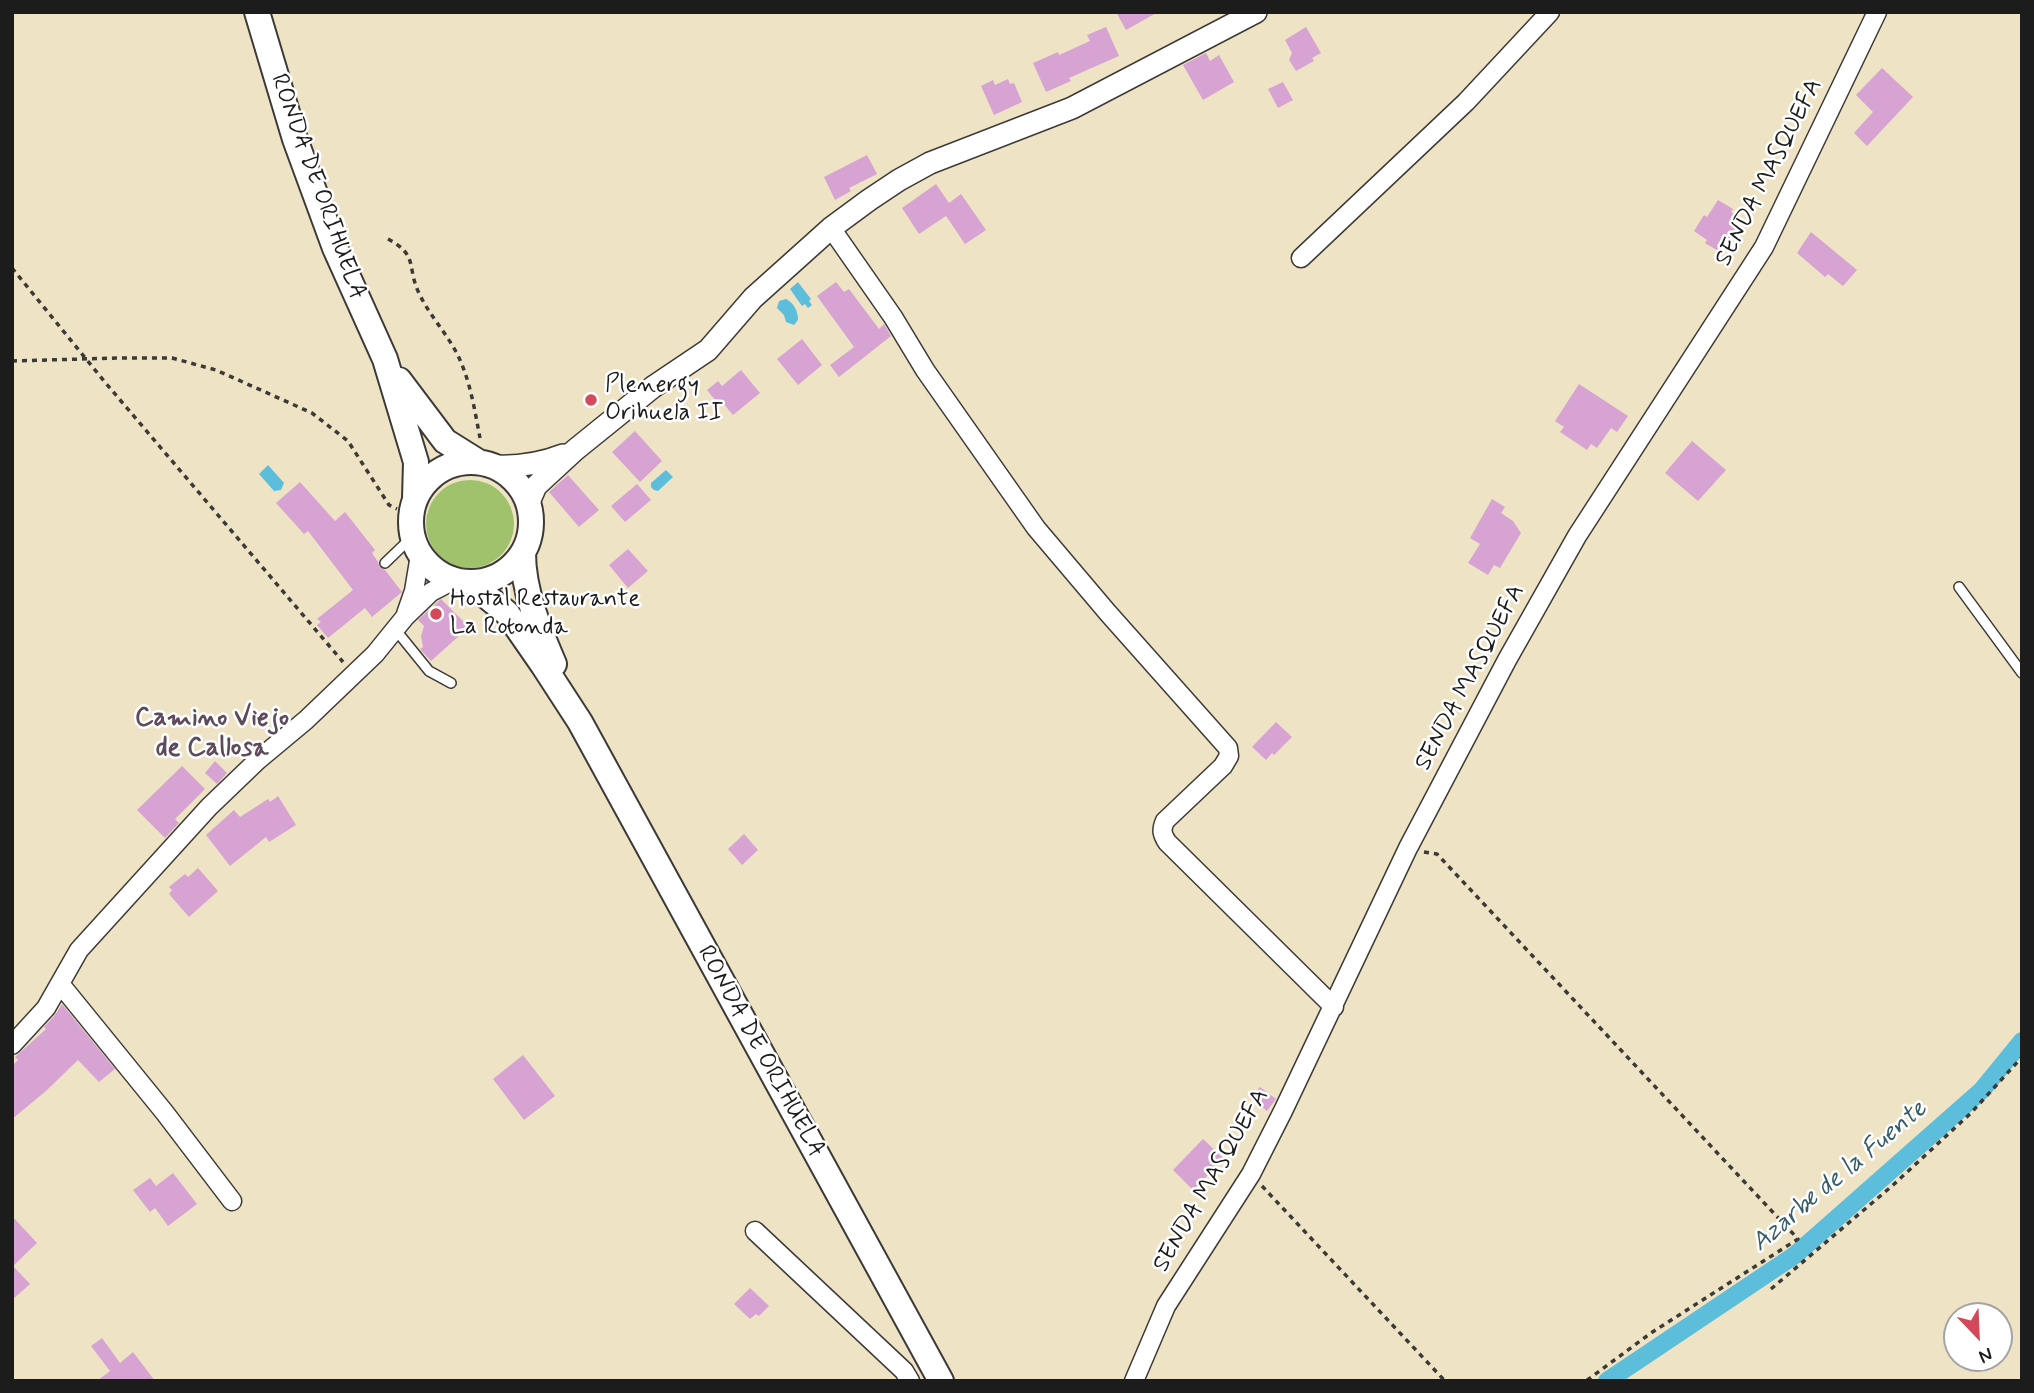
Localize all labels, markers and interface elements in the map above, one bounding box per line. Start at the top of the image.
street label: RONDA DE ORIHUELA [263,70,371,304]
street label: SENDA MASQUEFA [1710,74,1830,272]
place label: Plenergy Orihuela II [605,372,723,428]
marker: Plenergy Orihuela II [583,392,599,408]
street label: SENDA MASQUEFA [1410,580,1532,776]
place label: Hostal Restaurante La Rotonda [450,586,640,642]
marker: Hostal Restaurante La Rotonda [428,606,444,622]
district label: Camino Viejo de Callosa [135,704,289,766]
street label: RONDA DE ORIHUELA [690,941,830,1163]
street label: SENDA MASQUEFA [1148,1084,1276,1278]
water label: Azarbe de la Fuente [1746,1094,1934,1260]
north arrow [1943,1302,2013,1372]
text: N [1975,1341,1996,1369]

